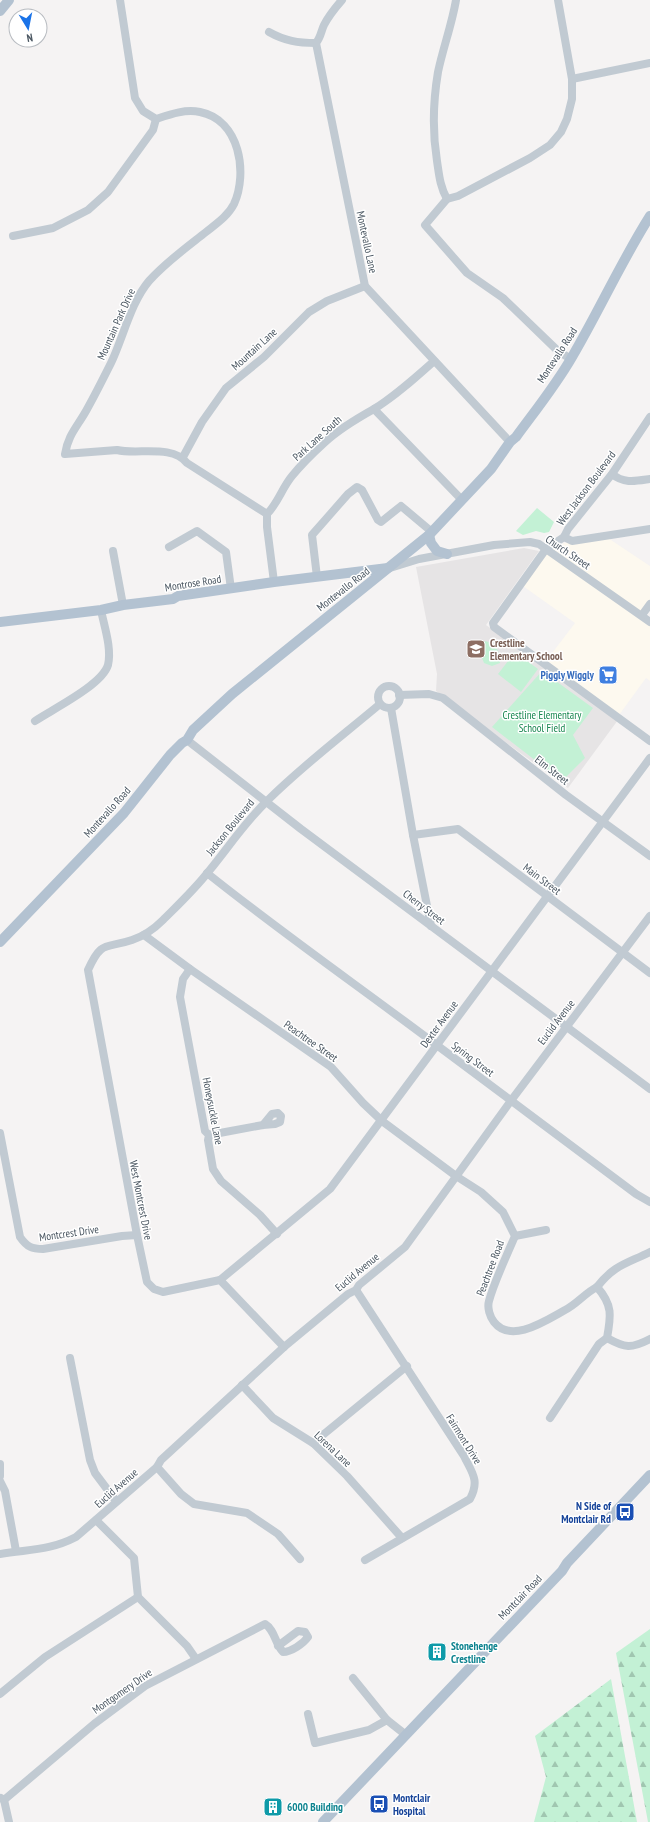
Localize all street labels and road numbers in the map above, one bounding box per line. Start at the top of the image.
street label: Montevallo Lane [354,210,380,275]
street label: Mountain Park Drive [94,286,138,362]
street label: Montevallo Road [534,324,580,385]
street label: Mountain Lane [228,325,280,373]
street label: Park Lane South [290,412,344,464]
street label: West Jackson Boulevard [553,448,619,528]
street label: Church Street [543,532,593,572]
street label: Montevallo Road [314,564,373,614]
street label: Montrose Road [164,572,222,594]
street label: Elm Street [532,752,572,788]
street label: Montevallo Road [81,784,134,840]
street label: Jackson Boulevard [202,796,257,859]
street label: Main Street [520,860,564,898]
street label: Cherry Street [400,887,448,927]
street label: Euclid Avenue [534,996,578,1047]
street label: Dexter Avenue [417,997,461,1050]
street label: Peachtree Street [281,1017,341,1065]
street label: Spring Street [449,1038,497,1080]
street label: Honeysuckle Lane [200,1076,226,1146]
street label: West Montcrest Drive [126,1159,156,1241]
street label: Montcrest Drive [38,1222,100,1244]
street label: Peachtree Road [473,1238,507,1298]
street label: Euclid Avenue [332,1249,382,1294]
street label: Fairmont Drive [443,1411,485,1467]
street label: Lorena Lane [311,1428,355,1470]
street label: Euclid Avenue [91,1465,141,1511]
street label: Montclair Road [495,1572,545,1622]
street label: Montgomery Drive [89,1665,155,1717]

